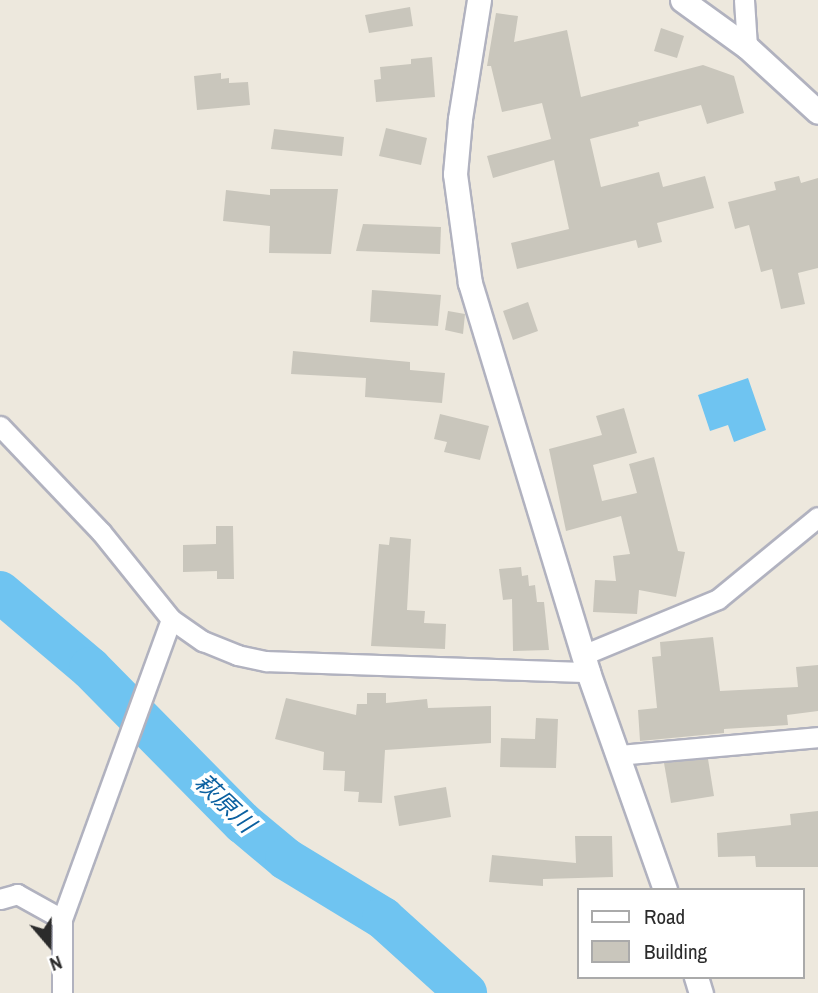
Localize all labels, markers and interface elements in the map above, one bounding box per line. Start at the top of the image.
water label: 萩原川 [189,768,261,838]
legend [576,888,804,979]
text: Road [644,902,685,931]
north arrow [14,909,84,979]
text: Building [644,937,707,966]
text: N [46,950,66,978]

